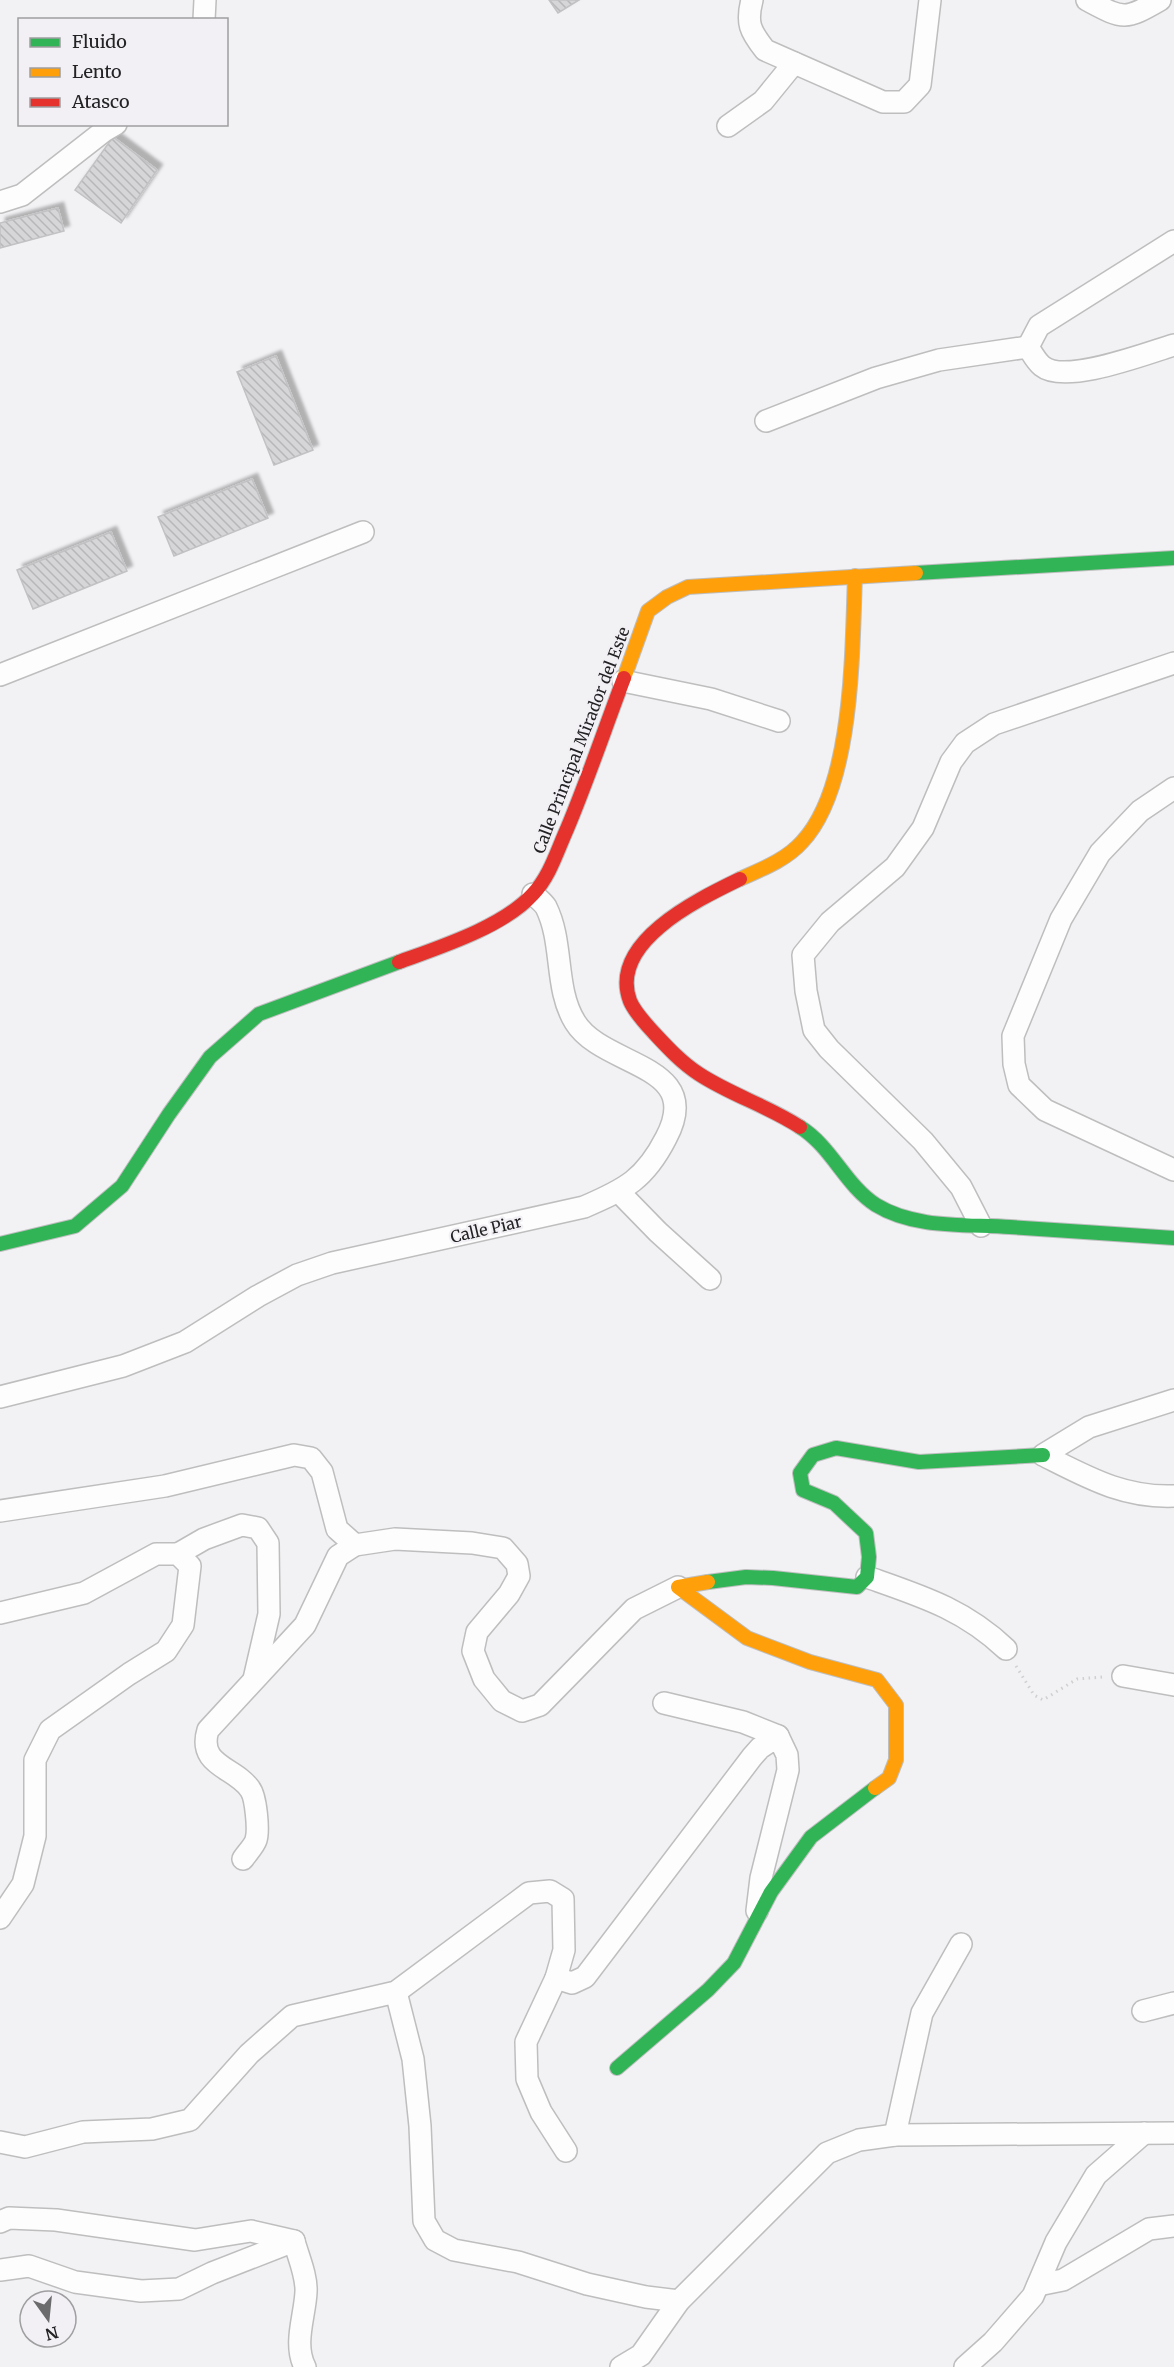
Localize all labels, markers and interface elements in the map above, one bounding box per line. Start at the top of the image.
legend [18,18,228,126]
text: Fluido [72,30,127,53]
text: Lento [72,60,122,83]
text: Atasco [71,90,130,113]
street label: Calle Principal Mirador del Este [528,624,634,856]
street label: Calle Piar [448,1211,524,1247]
north arrow [18,2289,78,2349]
text: N [43,2322,61,2345]

